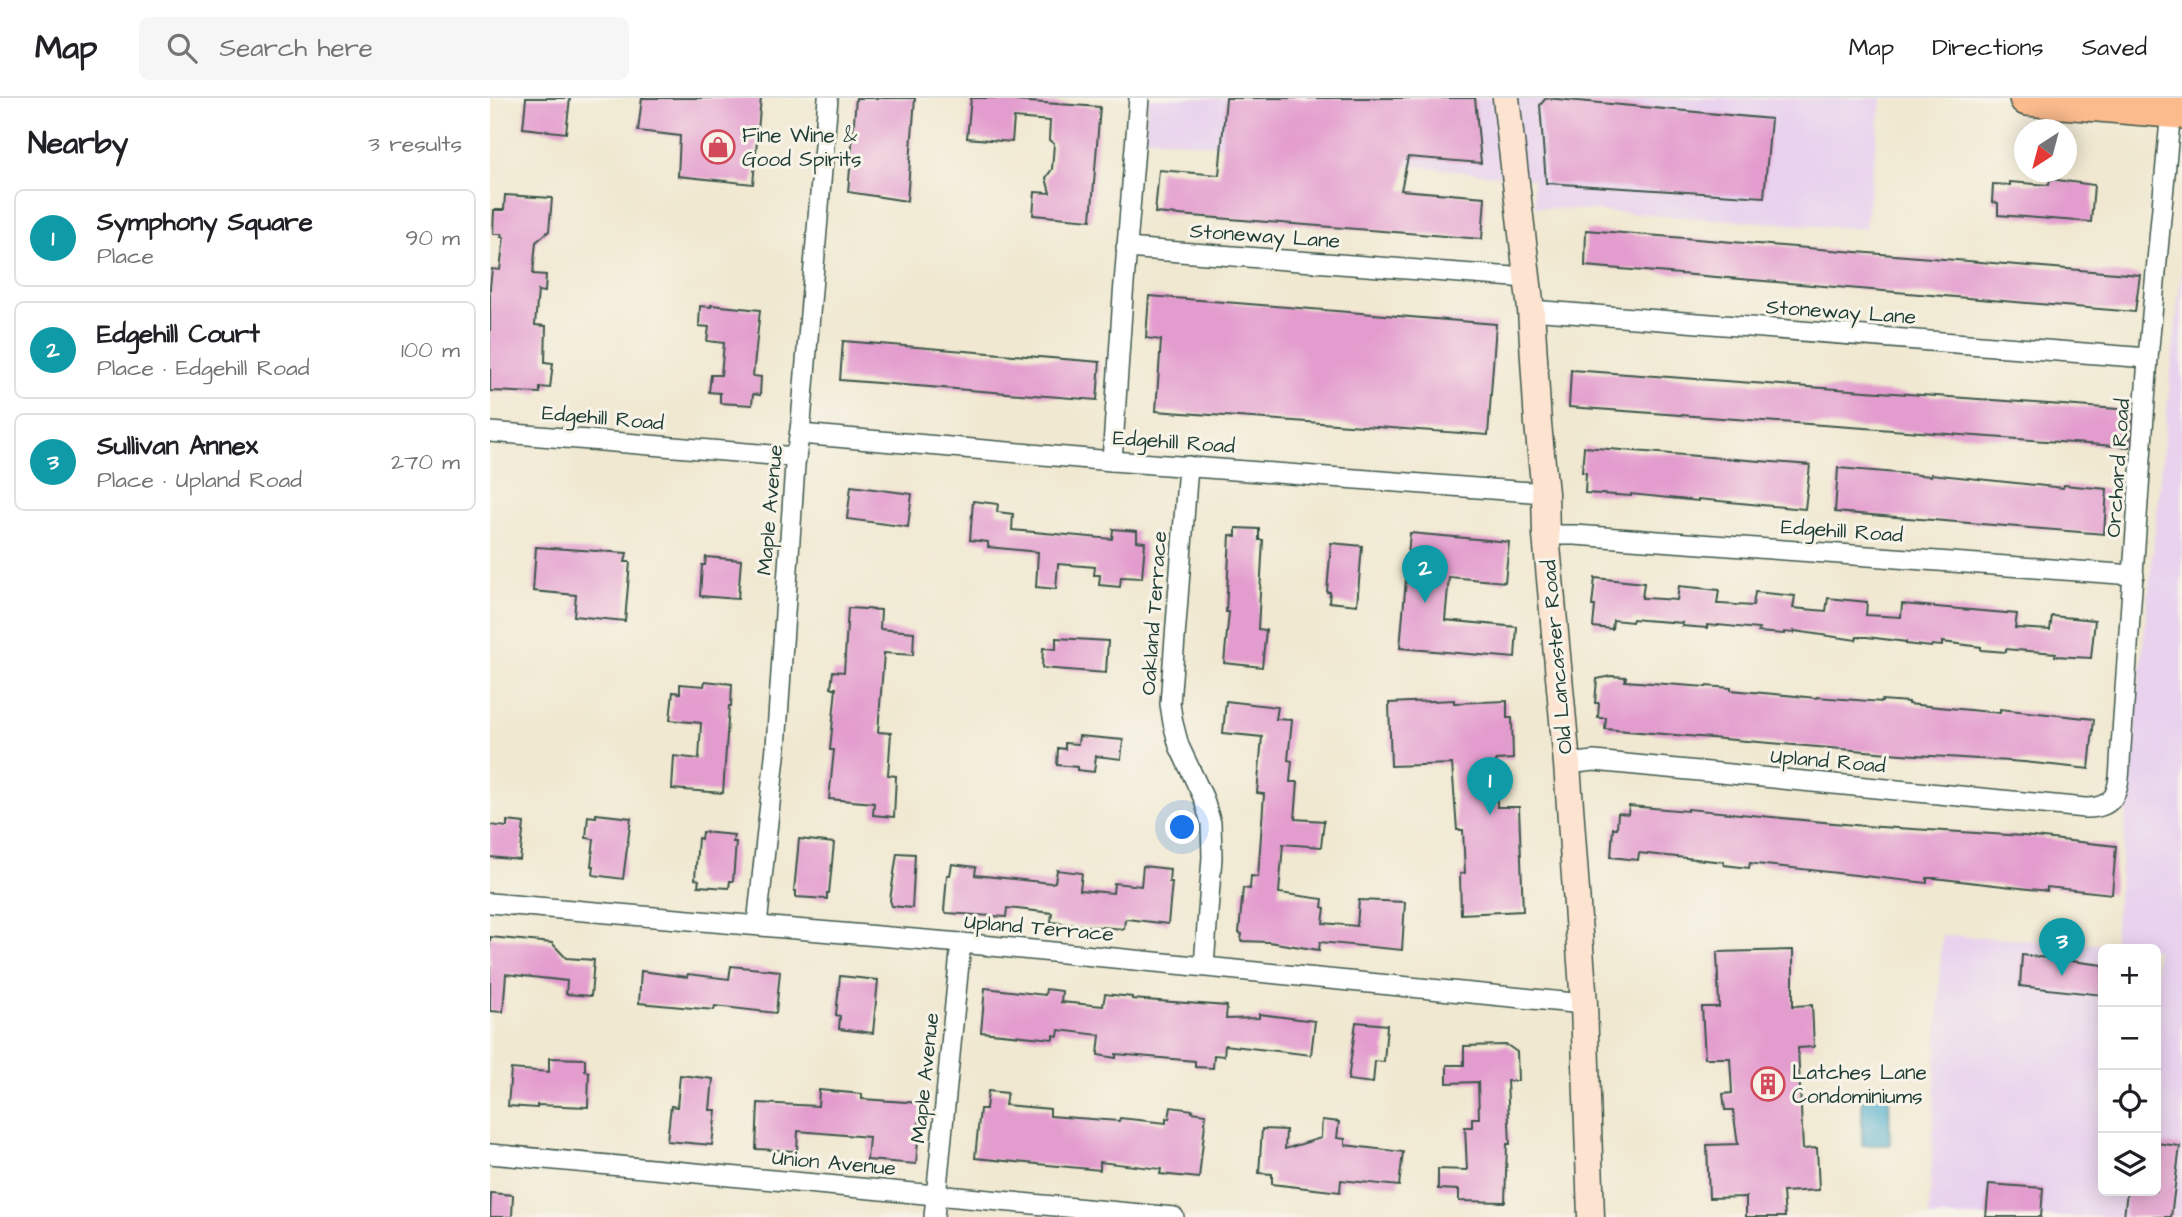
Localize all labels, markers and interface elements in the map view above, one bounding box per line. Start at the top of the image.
search box [139,17,629,80]
text: Map [35,25,97,71]
icon: search [163,29,201,67]
text: Search here [219,30,373,66]
text: Map [1849,31,1894,65]
text: Directions [1932,31,2044,65]
text: Saved [2082,31,2147,65]
north arrow [2014,119,2077,182]
place label: Fine Wine & Good Spirits [742,121,862,175]
text: Nearby [28,123,128,165]
text: 3 results [368,128,462,160]
shop icon: Fine Wine & Good Spirits [699,128,737,166]
text: Symphony Square [97,204,313,240]
street label: Stoneway Lane [1189,216,1341,258]
text: 1 [52,222,54,254]
text: 90 m [405,222,460,254]
text: Place [97,240,154,272]
street label: Stoneway Lane [1765,292,1917,334]
text: Edgehill Court [97,316,260,352]
text: 2 [46,334,60,366]
text: 100 m [401,334,460,366]
text: Place · Edgehill Road [97,352,309,384]
street label: Orchard Road [2099,397,2137,538]
street label: Edgehill Road [541,398,665,440]
street label: Edgehill Road [1112,423,1236,463]
text: Sullivan Annex [97,428,258,464]
street label: Maple Avenue [750,443,791,577]
text: 3 [47,446,59,478]
text: 270 m [391,446,460,478]
text: Place · Upland Road [97,464,302,496]
street label: Edgehill Road [1780,512,1904,552]
street label: Oakland Terrace [1134,530,1174,696]
pin: 2 [1402,545,1448,603]
street label: Old Lancaster Road [1534,558,1580,755]
street label: Upland Road [1769,742,1887,781]
pin: 1 [1467,757,1513,815]
your location [1165,810,1199,844]
street label: Upland Terrace [963,907,1115,950]
pin: 3 [2039,918,2085,976]
map controls [2098,944,2161,1196]
button: + [2098,944,2161,1007]
button: − [2098,1007,2161,1070]
street label: Maple Avenue [904,1011,947,1145]
place label: Latches Lane Condominiums [1792,1058,1927,1111]
building icon: Latches Lane Condominiums [1749,1065,1787,1103]
button: locate [2098,1070,2161,1133]
button: layers [2098,1133,2161,1196]
street label: Union Avenue [771,1143,897,1183]

